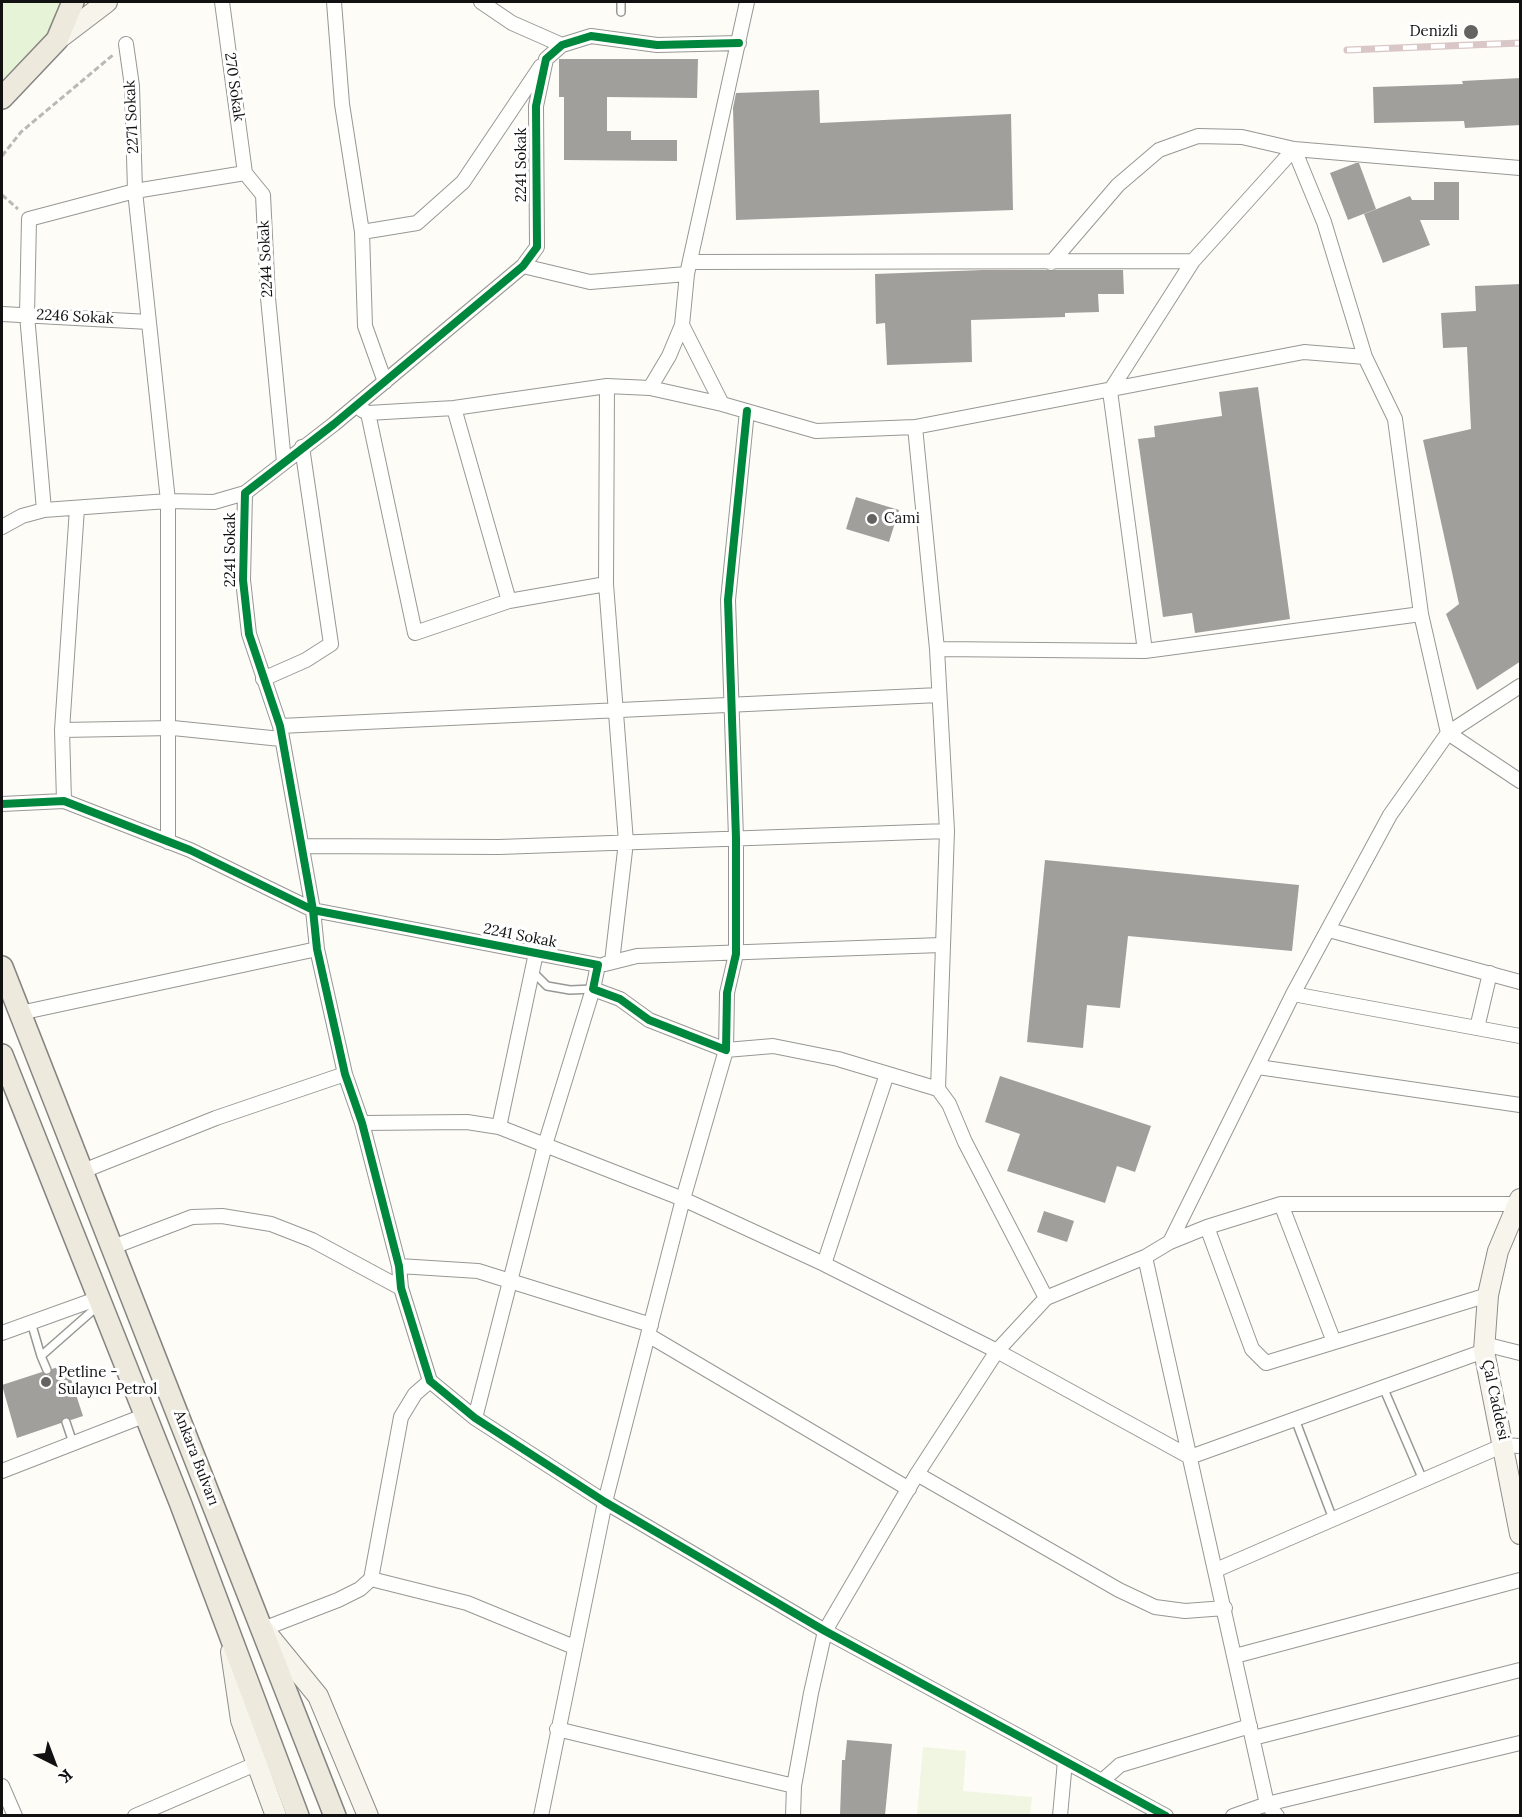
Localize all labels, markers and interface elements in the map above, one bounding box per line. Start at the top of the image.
place label: Denizli [1409,23,1458,41]
marker: Denizli [1462,23,1480,41]
street label: 270 Sokak [220,51,248,123]
street label: 2271 Sokak [121,80,143,154]
street label: 2241 Sokak [513,128,531,202]
street label: 2244 Sokak [255,220,277,298]
street label: 2246 Sokak [36,306,114,328]
place label: Cami [884,510,920,528]
marker: Cami [865,512,879,526]
street label: 2241 Sokak [222,513,240,587]
street label: 2241 Sokak [482,920,558,952]
street label: Çal Caddesi [1478,1358,1512,1442]
place label: Petline - Sulayıcı Petrol [58,1364,157,1399]
marker: Petline - Sulayıcı Petrol [39,1375,53,1389]
street label: Ankara Bulvarı [170,1408,222,1508]
north arrow [24,1733,84,1793]
text: K [55,1765,77,1788]

